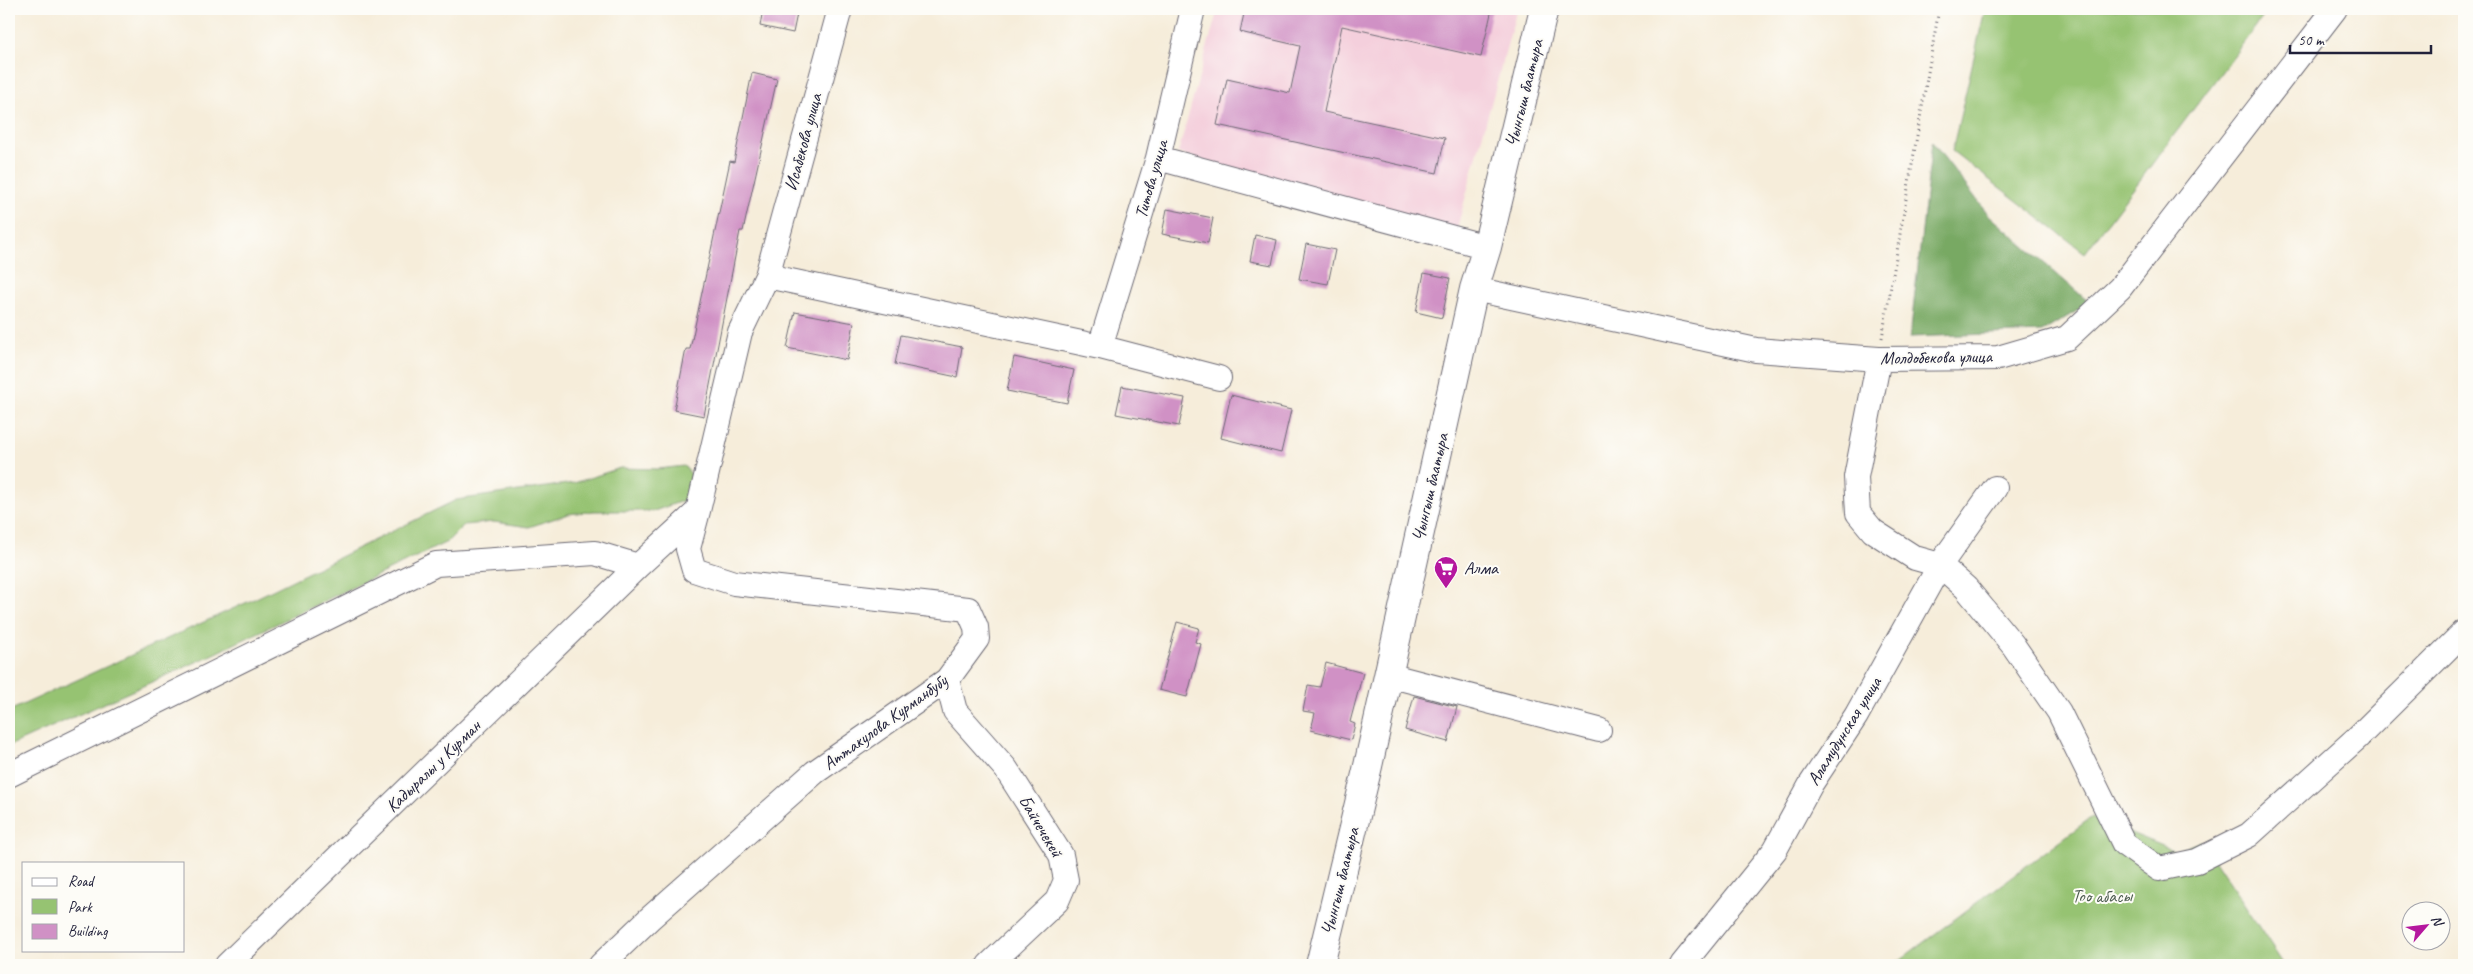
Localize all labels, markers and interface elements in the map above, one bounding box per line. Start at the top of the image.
scale bar [2290,22,2432,54]
text: 50 m [2298,31,2325,50]
street label: Чынгыш баатыра [1500,36,1548,149]
street label: Исабекова улица [779,90,827,193]
street label: Титова улица [1129,136,1173,221]
street label: Молдобекова улица [1880,345,1994,369]
street label: Чынгыш баатыра [1407,430,1453,543]
supermarket icon: Алма [1433,555,1459,589]
place label: Алма [1464,557,1499,579]
street label: Аттакулова Курманбубу [819,668,953,774]
street label: Аламудунская улица [1802,671,1887,789]
street label: Кадыралы у Курман [381,714,486,817]
street label: Байчечекей [1014,791,1069,862]
street label: Чынгыш баатыра [1316,824,1364,937]
legend [22,862,185,952]
text: Road [68,872,95,891]
park label: Тоо абасы [2072,885,2133,907]
text: Park [68,898,93,917]
north arrow [2400,902,2450,952]
text: N [2427,912,2448,930]
text: Building [68,922,108,941]

